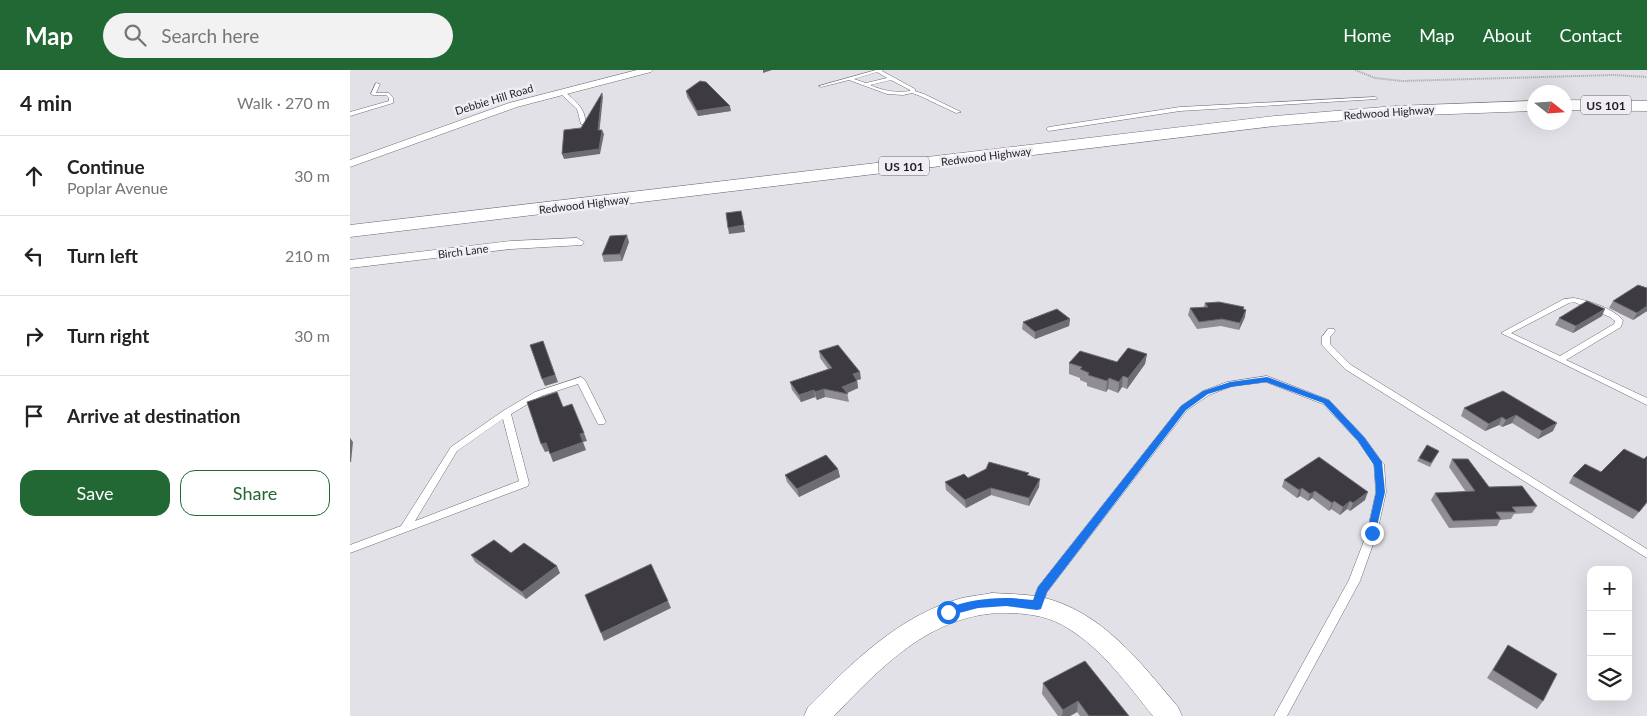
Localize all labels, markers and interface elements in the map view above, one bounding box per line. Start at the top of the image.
search box [103,13,453,58]
text: Map [25,21,73,50]
icon: search [121,21,149,49]
text: Search here [161,24,259,47]
text: Home [1343,24,1391,46]
text: Map [1419,24,1455,46]
text: About [1483,24,1532,46]
text: Contact [1560,24,1622,46]
street label: Debbie Hill Road [453,81,535,117]
north arrow [1527,85,1572,130]
text: 4 min [20,90,72,115]
text: Walk · 270 m [237,93,330,112]
road number: US 101 [1581,96,1631,114]
street label: Redwood Highway [1343,102,1435,122]
street label: Redwood Highway [940,144,1032,168]
text: Continue [67,155,145,178]
road number: US 101 [879,156,929,175]
icon: ahead [20,162,48,190]
text: 30 m [294,166,330,185]
text: Poplar Avenue [67,178,168,197]
street label: Redwood Highway [538,192,630,216]
street label: Birch Lane [437,241,489,261]
icon: left [20,242,48,270]
text: Turn left [67,244,138,267]
text: 210 m [285,246,330,265]
icon: right [20,322,48,350]
text: Turn right [67,324,149,347]
text: 30 m [294,326,330,345]
icon: arrive [20,402,48,430]
text: Arrive at destination [67,404,240,427]
button: Save [20,470,170,516]
button: Share [180,470,330,516]
route end [1361,522,1384,545]
map controls [1587,566,1632,701]
button: + [1587,566,1632,611]
route start [937,601,960,624]
button: − [1587,611,1632,656]
button: layers [1587,656,1632,701]

